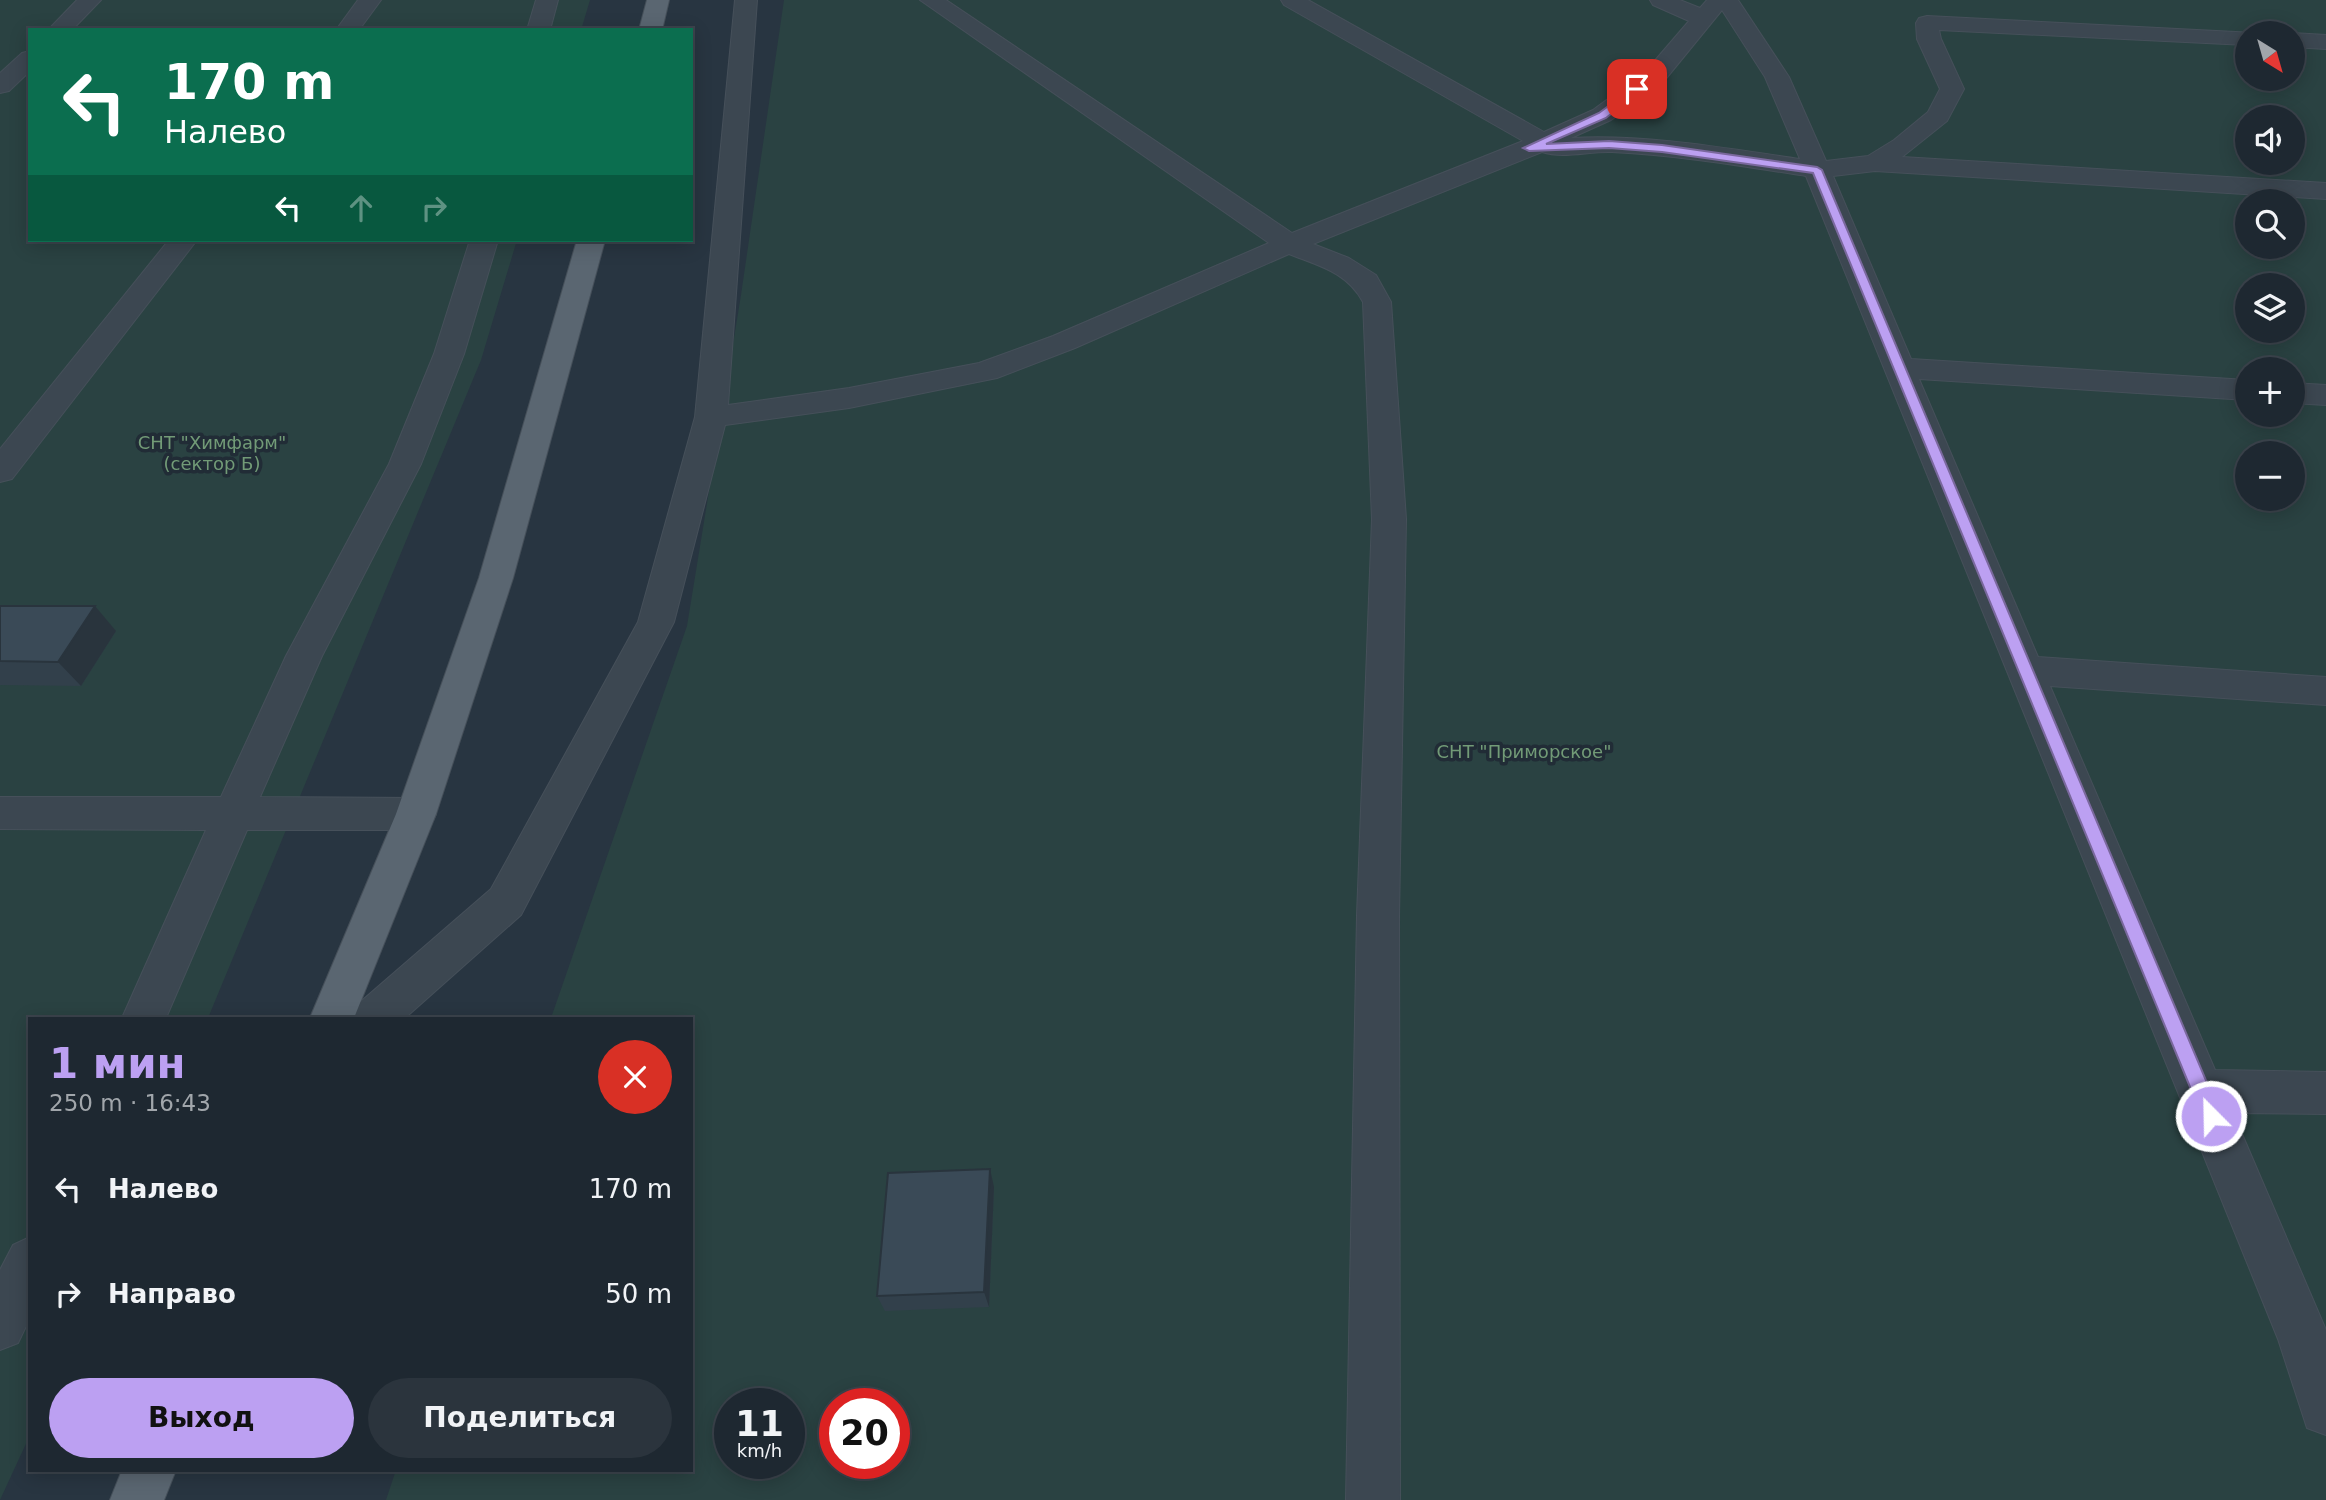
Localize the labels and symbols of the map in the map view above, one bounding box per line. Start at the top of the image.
north arrow [2235,21,2305,91]
pin [1607,59,1667,119]
park label: СНТ "Химфарм" (сектор Б) [138,432,286,474]
park label: СНТ "Приморское" [1437,741,1611,762]
position arrow [2174,1079,2248,1153]
speed limit sign: 20 [819,1388,910,1479]

